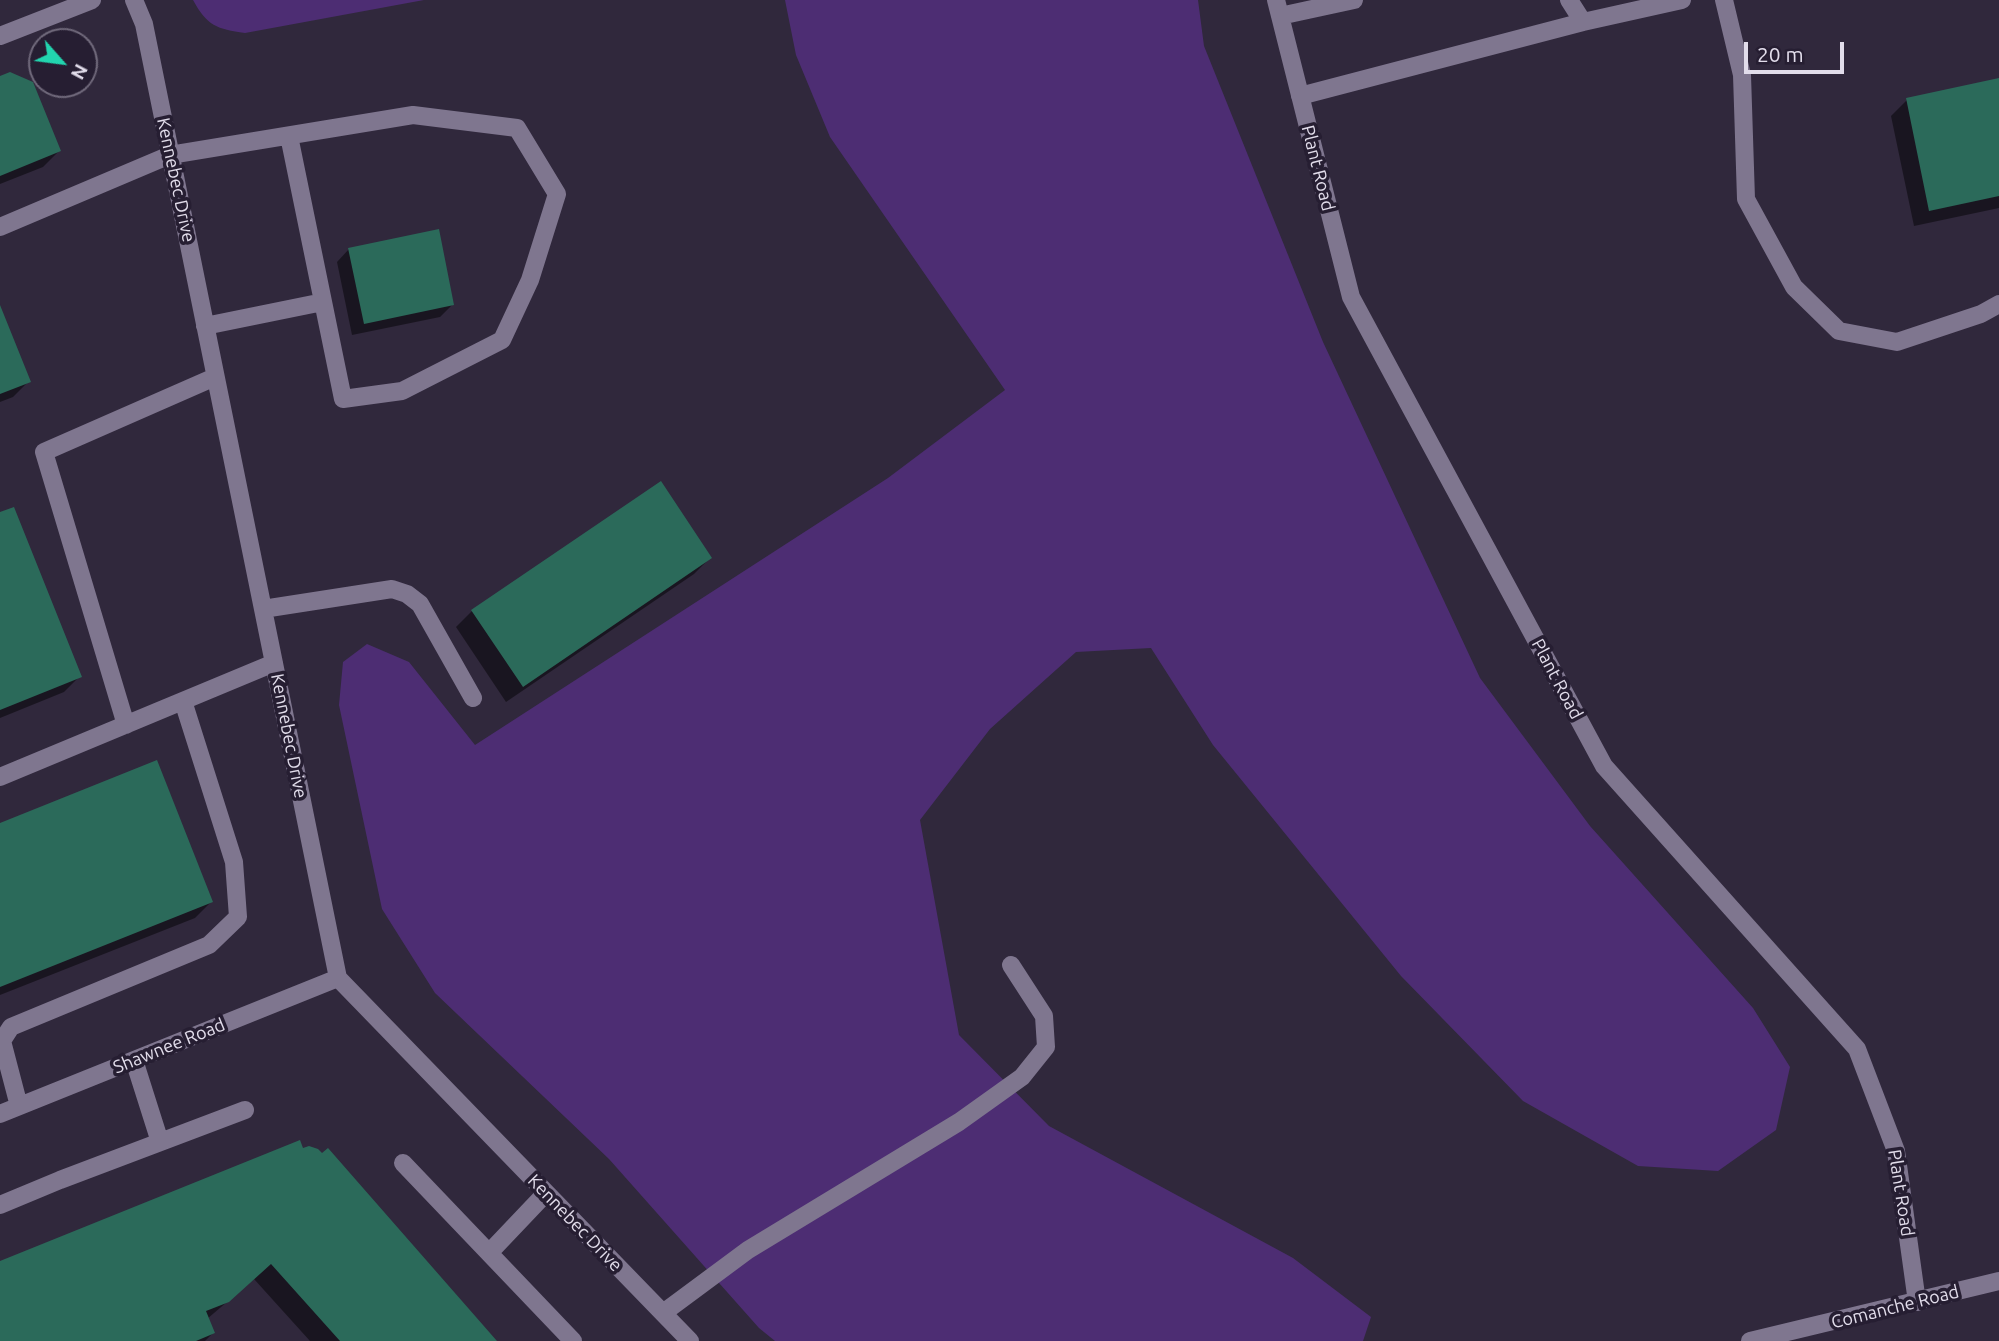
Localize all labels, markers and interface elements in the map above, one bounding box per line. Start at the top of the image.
north arrow [28,28,98,98]
scale bar [1747,28,1847,72]
text: 20 m [1757,42,1804,66]
text: N [67,60,93,83]
street label: Kennebec Drive [152,116,200,244]
street label: Plant Road [1297,123,1339,213]
street label: Plant Road [1527,635,1587,723]
street label: Kennebec Drive [266,672,312,800]
street label: Shawnee Road [110,1014,228,1078]
street label: Plant Road [1883,1148,1919,1238]
street label: Kennebec Drive [523,1170,627,1276]
street label: Comanche Road [1829,1281,1961,1333]

